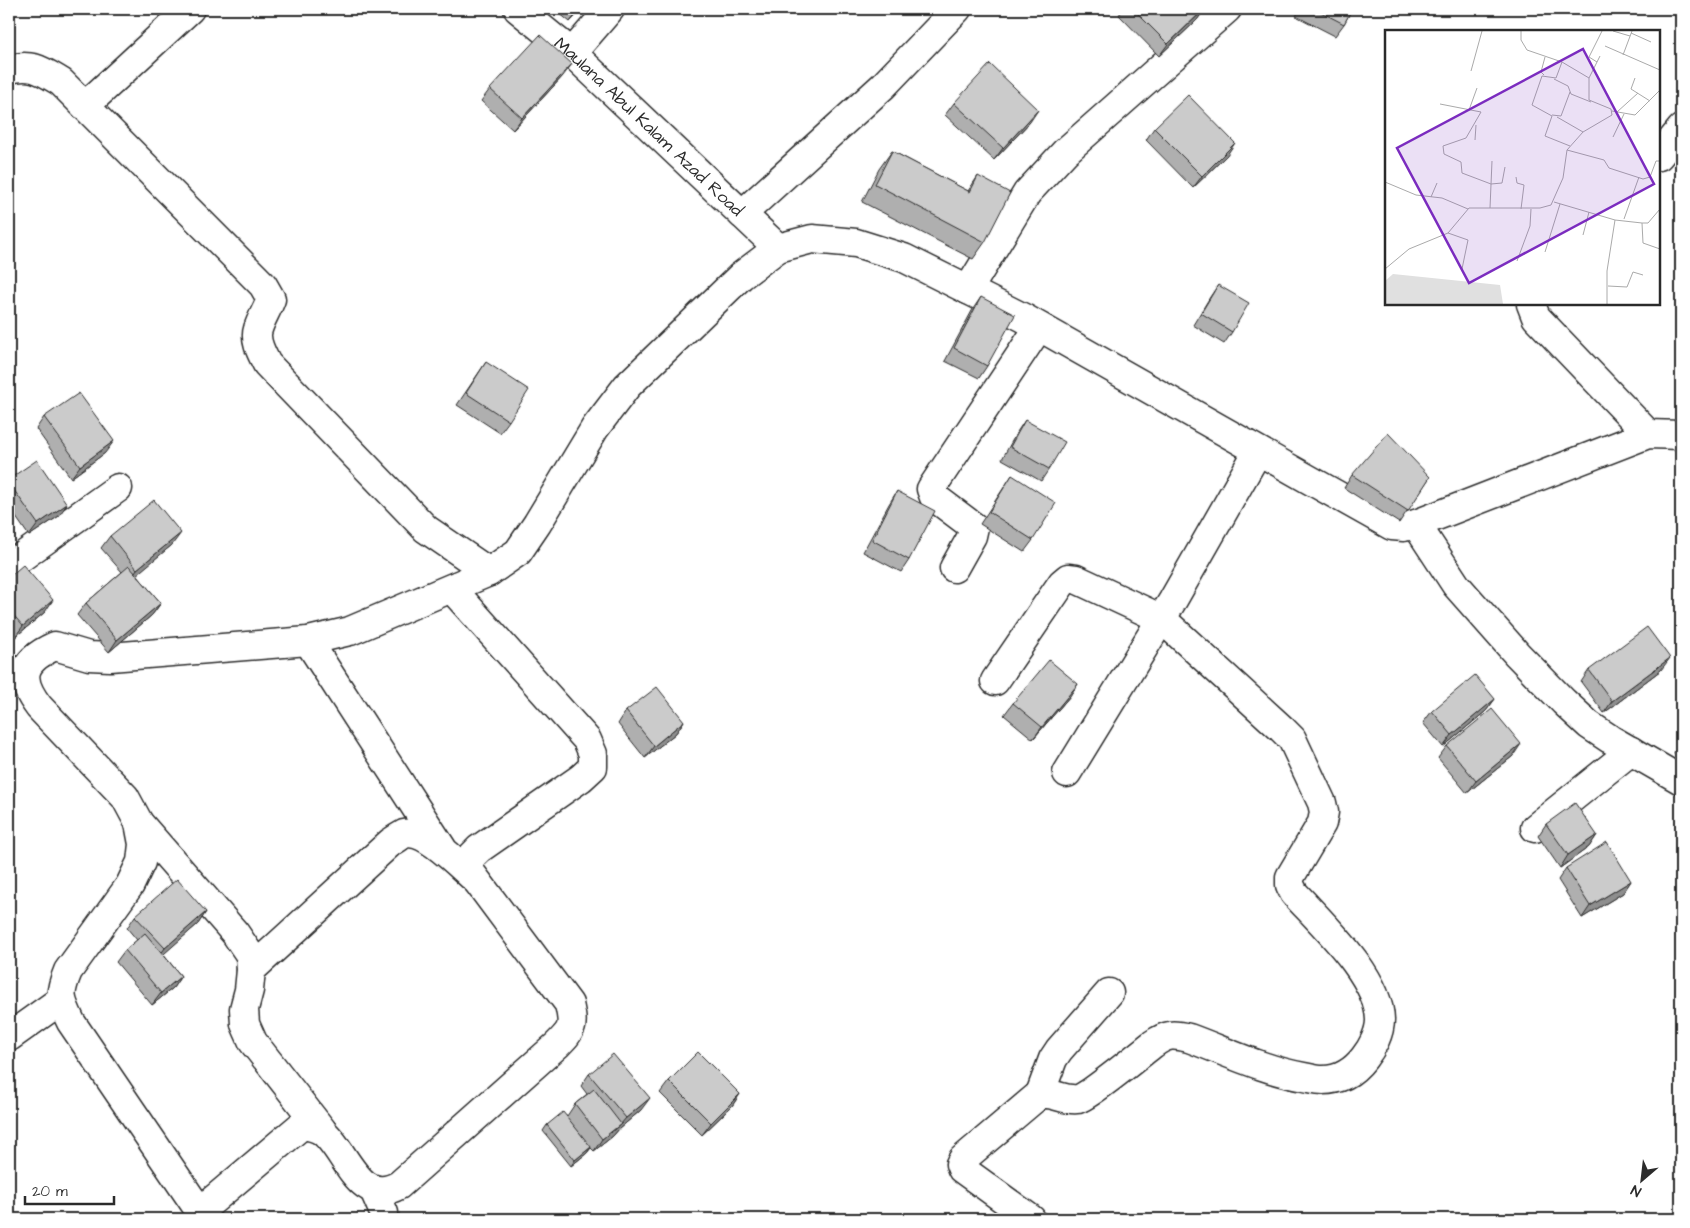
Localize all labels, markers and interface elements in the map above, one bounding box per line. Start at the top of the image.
inset map [1385,30,1660,305]
street label: Maulana Abul Kalam Azad Road [549,31,749,222]
north arrow [1618,1156,1668,1206]
scale bar [25,1173,114,1205]
text: N [1628,1180,1645,1201]
text: 20 m [32,1181,68,1202]

